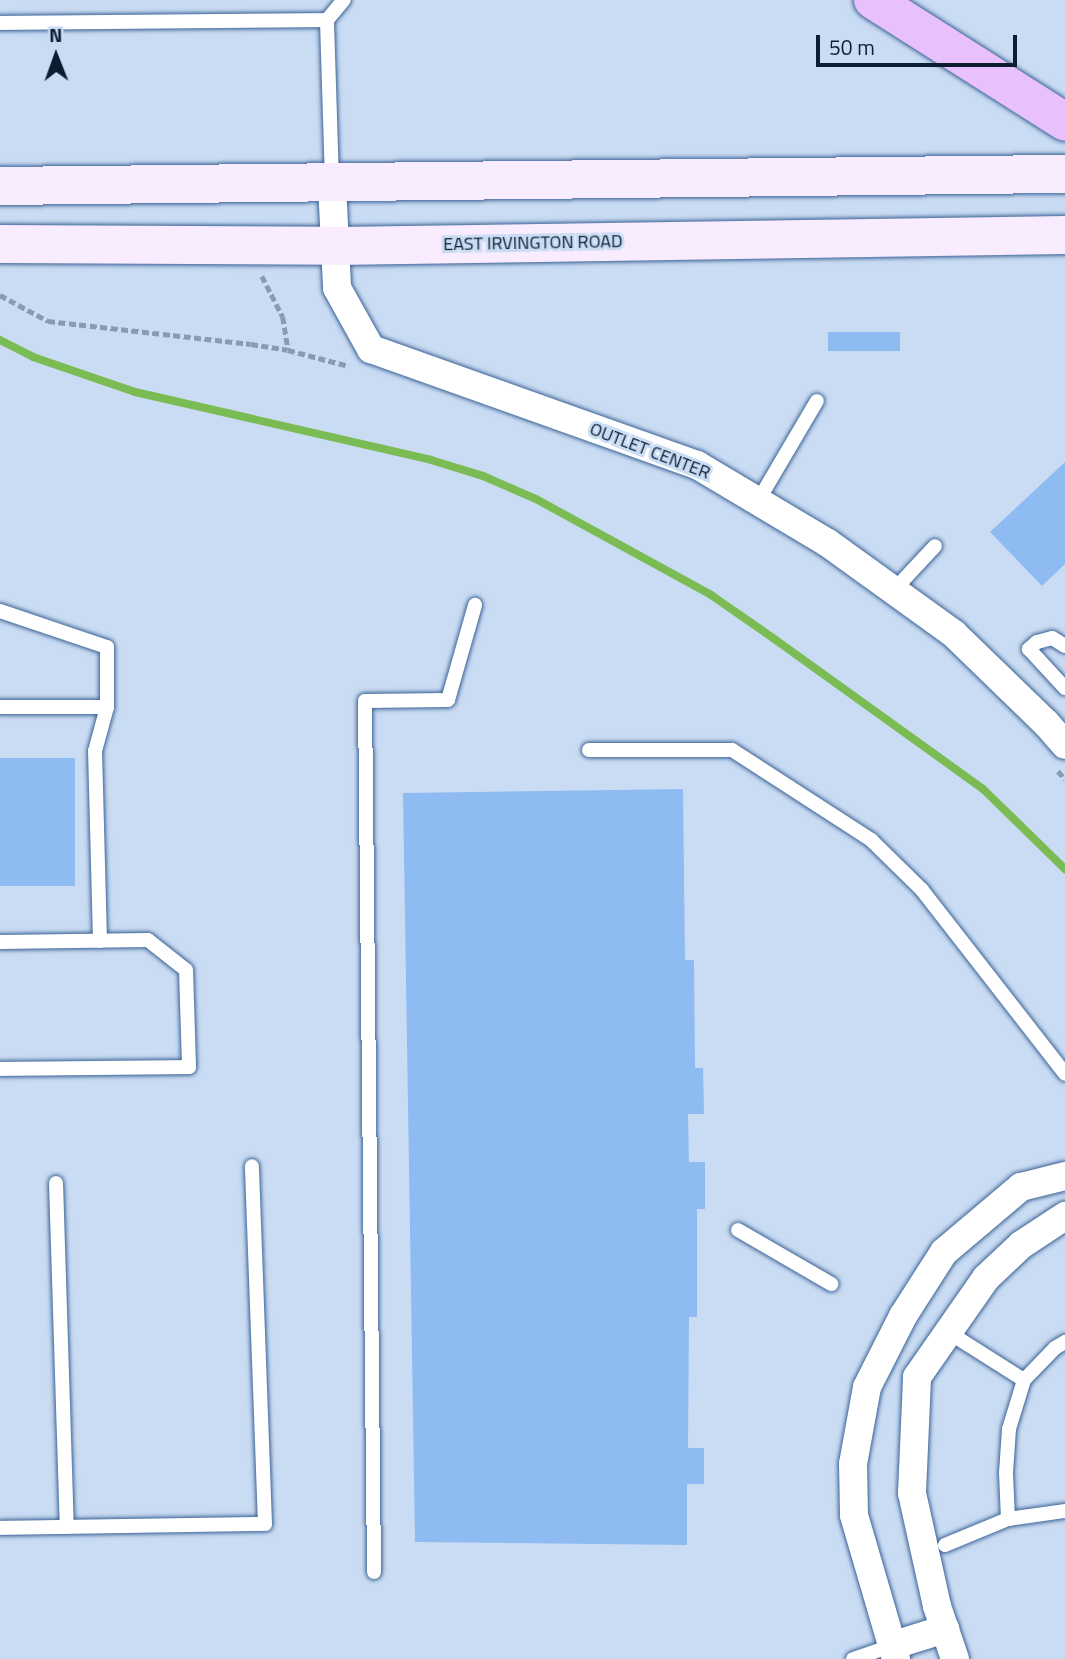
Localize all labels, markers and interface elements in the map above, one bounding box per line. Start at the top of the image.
text: N [49,20,62,49]
north arrow [21,21,91,91]
scale bar [820,21,1021,65]
text: 50 m [829,31,875,63]
street label: EAST IRVINGTON ROAD [443,231,623,255]
street label: OUTLET CENTER [587,418,713,484]

